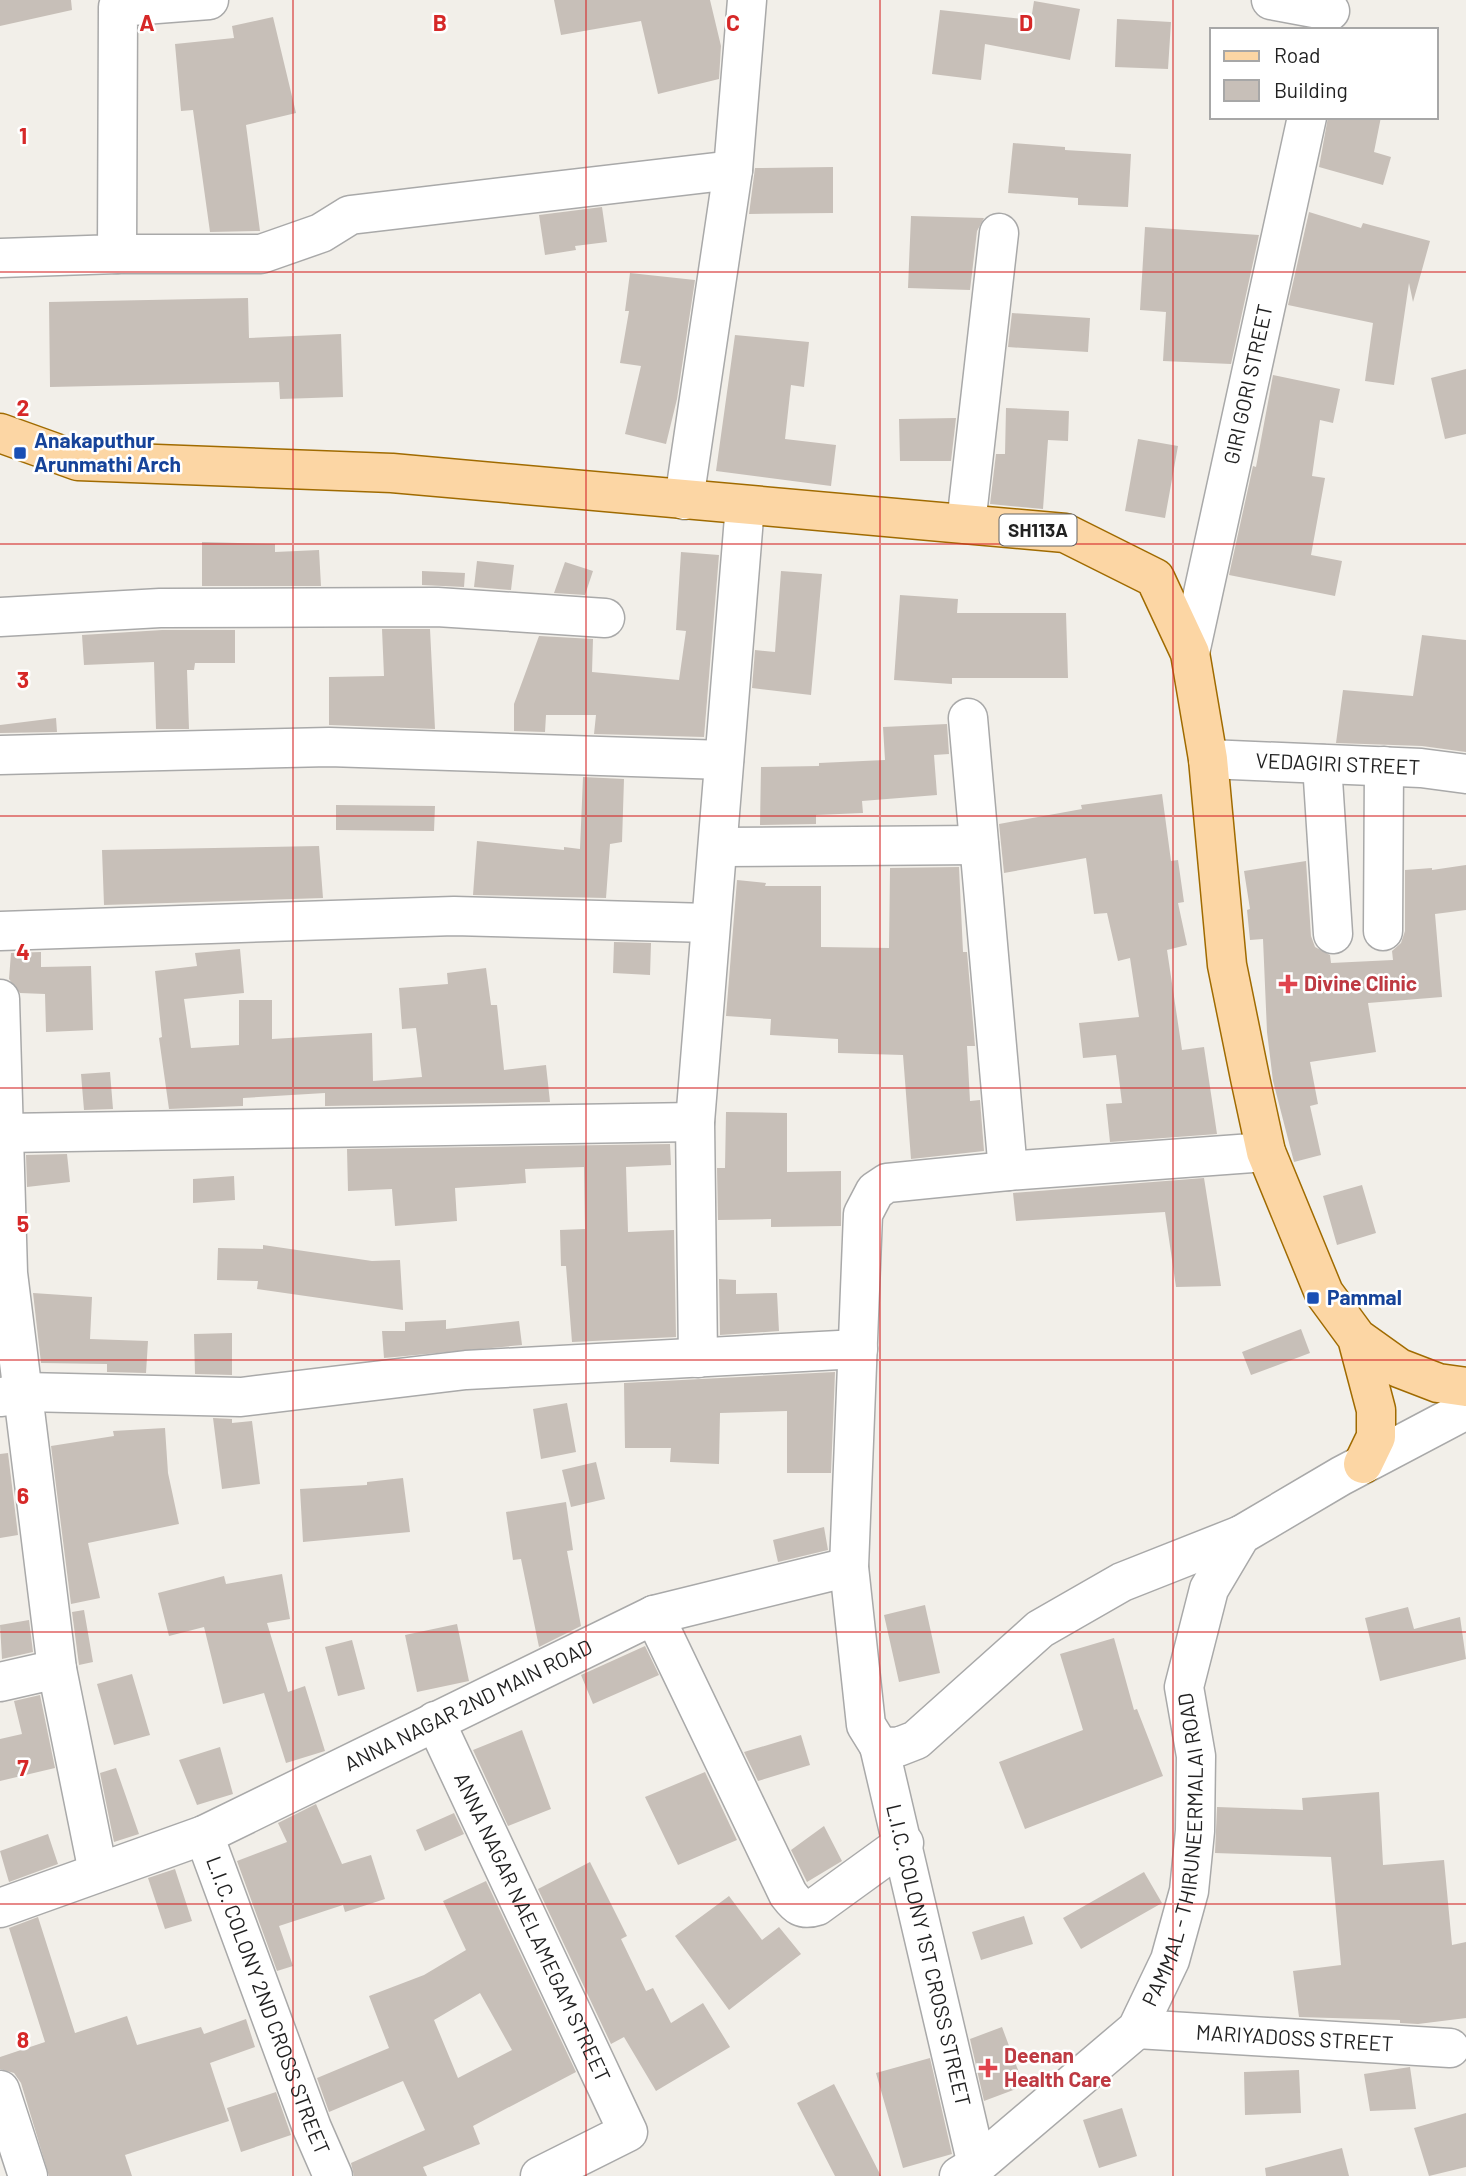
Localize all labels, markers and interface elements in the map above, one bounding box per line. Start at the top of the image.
text: A [139,8,155,36]
text: B [433,8,447,36]
text: C [726,8,740,36]
text: D [1019,8,1033,36]
legend [1210,28,1438,119]
text: Road [1274,42,1320,67]
text: Building [1274,77,1348,102]
text: 1 [19,121,27,149]
street label: GIRI GORI STREET [1218,302,1277,466]
text: 2 [17,393,29,421]
place label: Anakaputhur Arunmathi Arch [34,427,181,476]
marker: Anakaputhur Arunmathi Arch [12,445,28,461]
road number: SH113A [1000,514,1076,545]
text: 3 [17,665,29,693]
street label: VEDAGIRI STREET [1255,747,1421,779]
text: 4 [16,937,30,965]
place label: Divine Clinic [1304,970,1417,995]
marker: Divine Clinic [1278,974,1298,994]
text: 5 [17,1209,29,1237]
place label: Pammal [1327,1284,1402,1309]
marker: Pammal [1305,1290,1321,1306]
text: 6 [17,1481,29,1509]
street label: ANNA NAGAR 2ND MAIN ROAD [340,1633,596,1776]
street label: PAMMAL - THIRUNEERMALAI ROAD [1136,1691,1207,2010]
text: 7 [17,1753,29,1781]
street label: ANNA NAGAR NAELAMEGAM STREET [450,1768,617,2086]
street label: L.I.C. COLONY 1ST CROSS STREET [882,1801,977,2109]
street label: L.I.C. COLONY 2ND CROSS STREET [202,1852,336,2158]
street label: MARIYADOSS STREET [1195,2019,1394,2056]
text: 8 [17,2025,29,2053]
place label: Deenan Health Care [1004,2042,1111,2091]
marker: Deenan Health Care [978,2058,998,2078]

